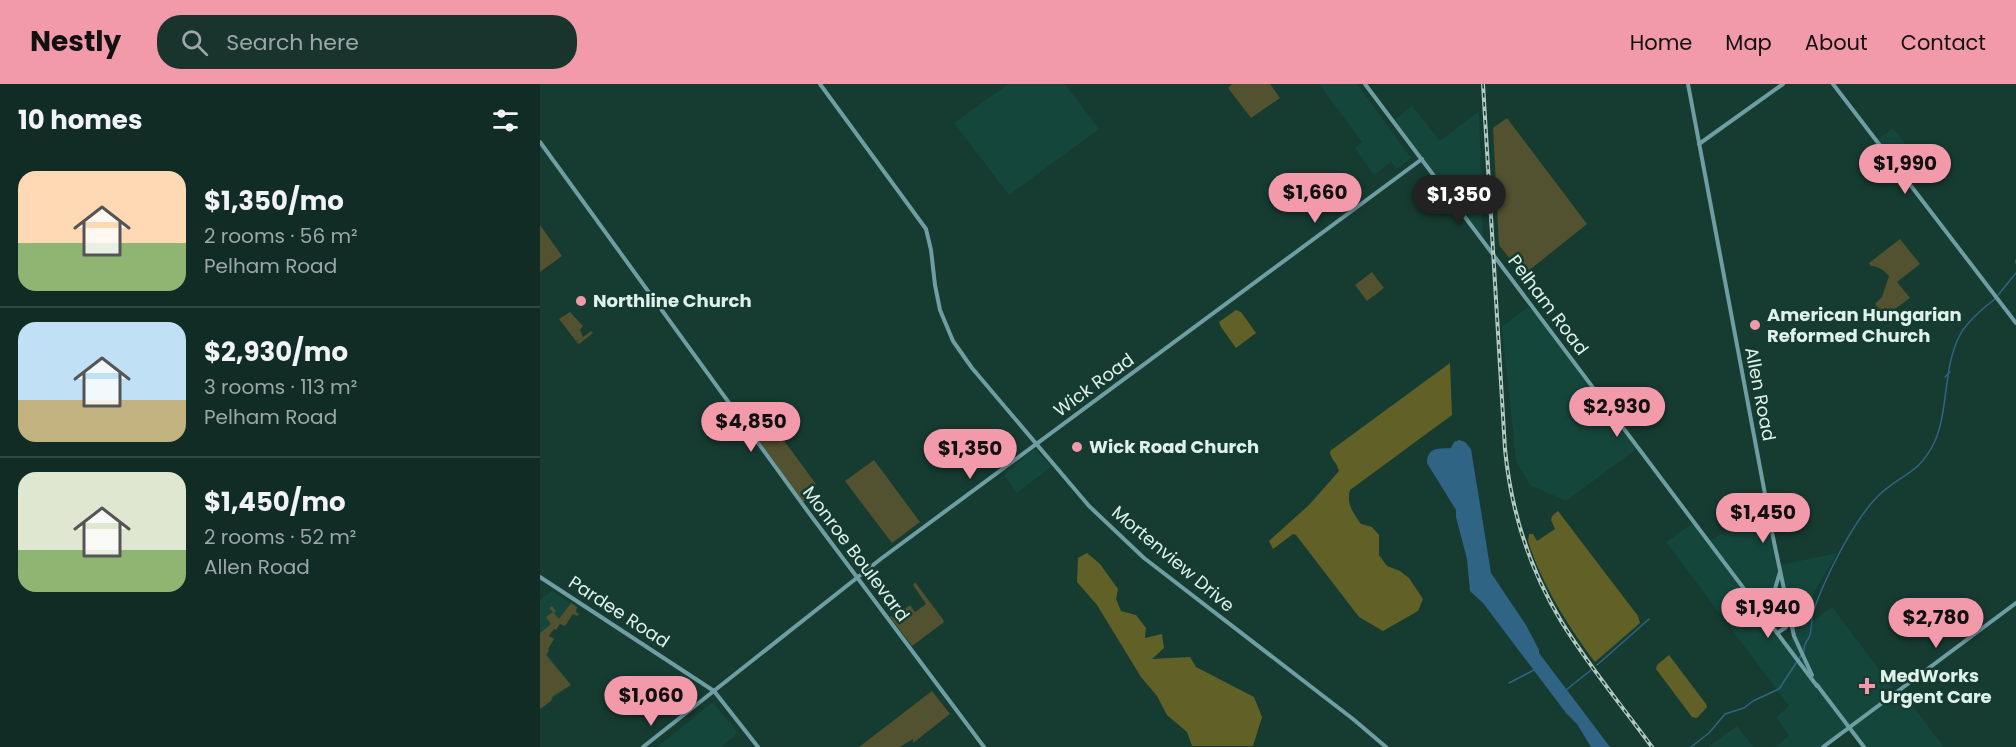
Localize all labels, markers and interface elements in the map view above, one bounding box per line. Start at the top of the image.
search box [157,15,577,69]
text: Nestly [30,22,121,61]
icon: search [178,26,211,59]
text: Search here [226,27,359,58]
text: Home [1630,28,1692,57]
text: Map [1725,28,1772,57]
text: About [1805,28,1868,57]
text: Contact [1901,28,1986,57]
text: 10 homes [18,102,142,138]
icon: filters [489,104,522,137]
pin: $1,990 [1856,144,1954,195]
text: $1,990 [1873,149,1937,177]
pin: $1,660 [1266,173,1364,224]
pin: $1,350 [1410,175,1508,226]
text: $1,660 [1283,178,1347,206]
text: $1,350 [1427,180,1491,208]
text: $1,350/mo [204,183,344,219]
icon: home [66,195,138,267]
text: 2 rooms · 56 m² [204,222,358,250]
street label: Pelham Road [1502,249,1594,360]
text: Pelham Road [204,252,337,280]
place label: Northline Church [593,288,752,313]
marker: Northline Church [574,294,588,308]
place label: American Hungarian Reformed Church [1767,302,1962,348]
marker: American Hungarian Reformed Church [1748,318,1762,332]
text: $2,930/mo [204,334,348,370]
street label: Allen Road [1739,345,1782,443]
icon: home [66,346,138,418]
street label: Wick Road [1048,347,1139,422]
text: 3 rooms · 113 m² [204,373,357,401]
pin: $2,930 [1568,387,1666,438]
text: $2,930 [1583,392,1651,420]
pin: $4,850 [702,402,800,453]
text: Pelham Road [204,403,337,431]
text: $4,850 [715,407,787,435]
pin: $1,350 [921,429,1019,480]
text: $1,350 [938,434,1002,462]
place label: Wick Road Church [1089,434,1259,459]
marker: Wick Road Church [1070,440,1084,454]
street label: Monroe Boulevard [797,481,916,627]
text: $1,450/mo [204,484,346,520]
pin: $1,450 [1714,493,1812,544]
icon: home [66,496,138,568]
text: $1,450 [1730,498,1796,526]
street label: Mortenview Drive [1107,500,1240,617]
text: 2 rooms · 52 m² [204,523,356,551]
text: Allen Road [204,553,310,581]
street label: Pardee Road [564,570,674,653]
pin: $1,940 [1719,588,1817,639]
text: $1,940 [1735,593,1801,621]
pin: $2,780 [1887,598,1985,649]
text: $2,780 [1902,603,1970,631]
place label: MedWorks Urgent Care [1880,663,1992,709]
pin: $1,060 [602,676,700,727]
marker: MedWorks Urgent Care [1858,677,1876,695]
text: $1,060 [618,681,684,709]

